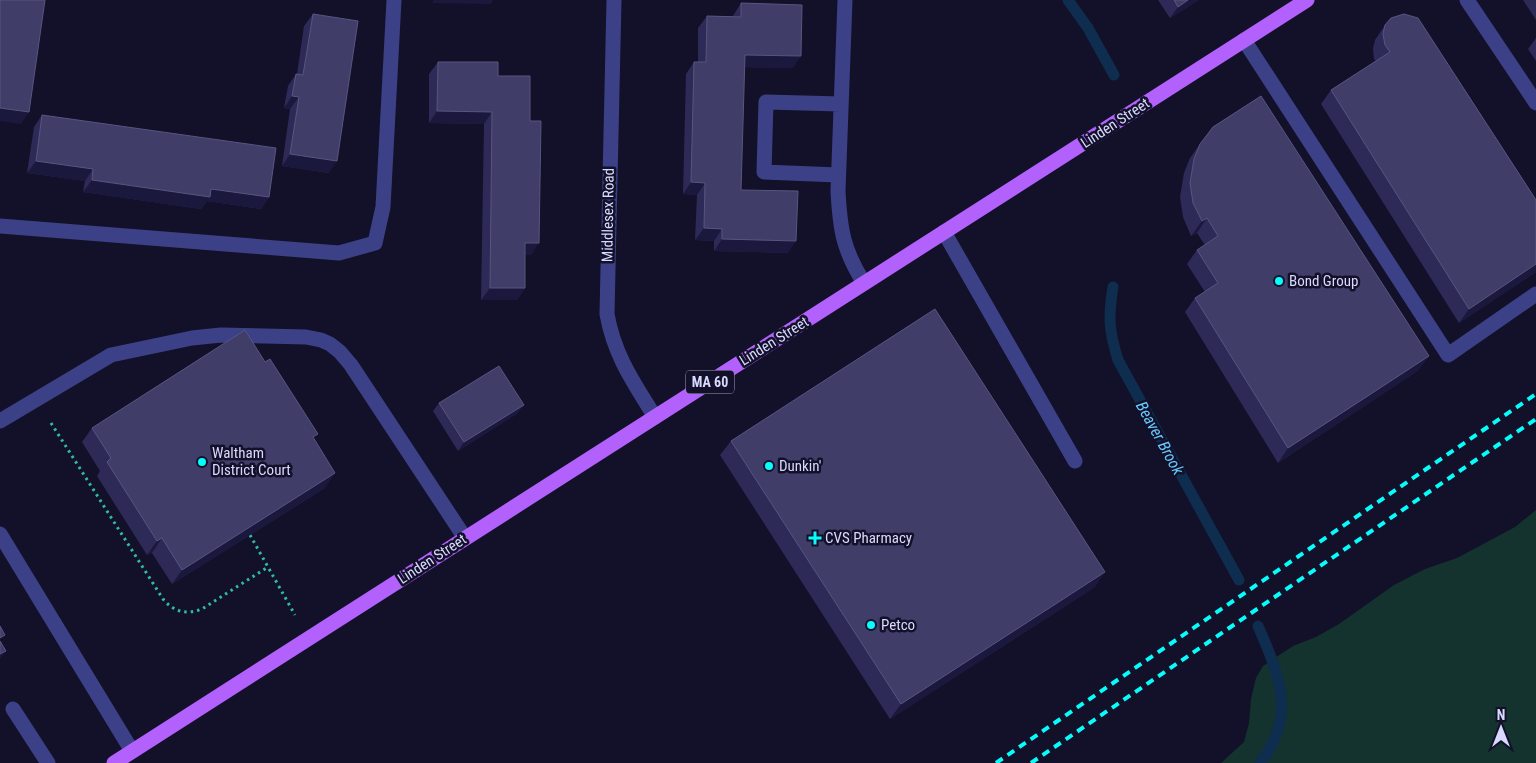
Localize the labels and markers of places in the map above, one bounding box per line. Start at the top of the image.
place label: Bond Group [1289,272,1358,290]
marker: Bond Group [1273,275,1285,287]
place label: Waltham District Court [212,444,291,479]
marker: Waltham District Court [196,456,208,468]
place label: Dunkin' [779,457,821,475]
marker: Dunkin' [763,460,775,472]
place label: CVS Pharmacy [825,529,912,547]
marker: CVS Pharmacy [809,532,821,544]
place label: Petco [881,616,915,634]
marker: Petco [865,619,877,631]

